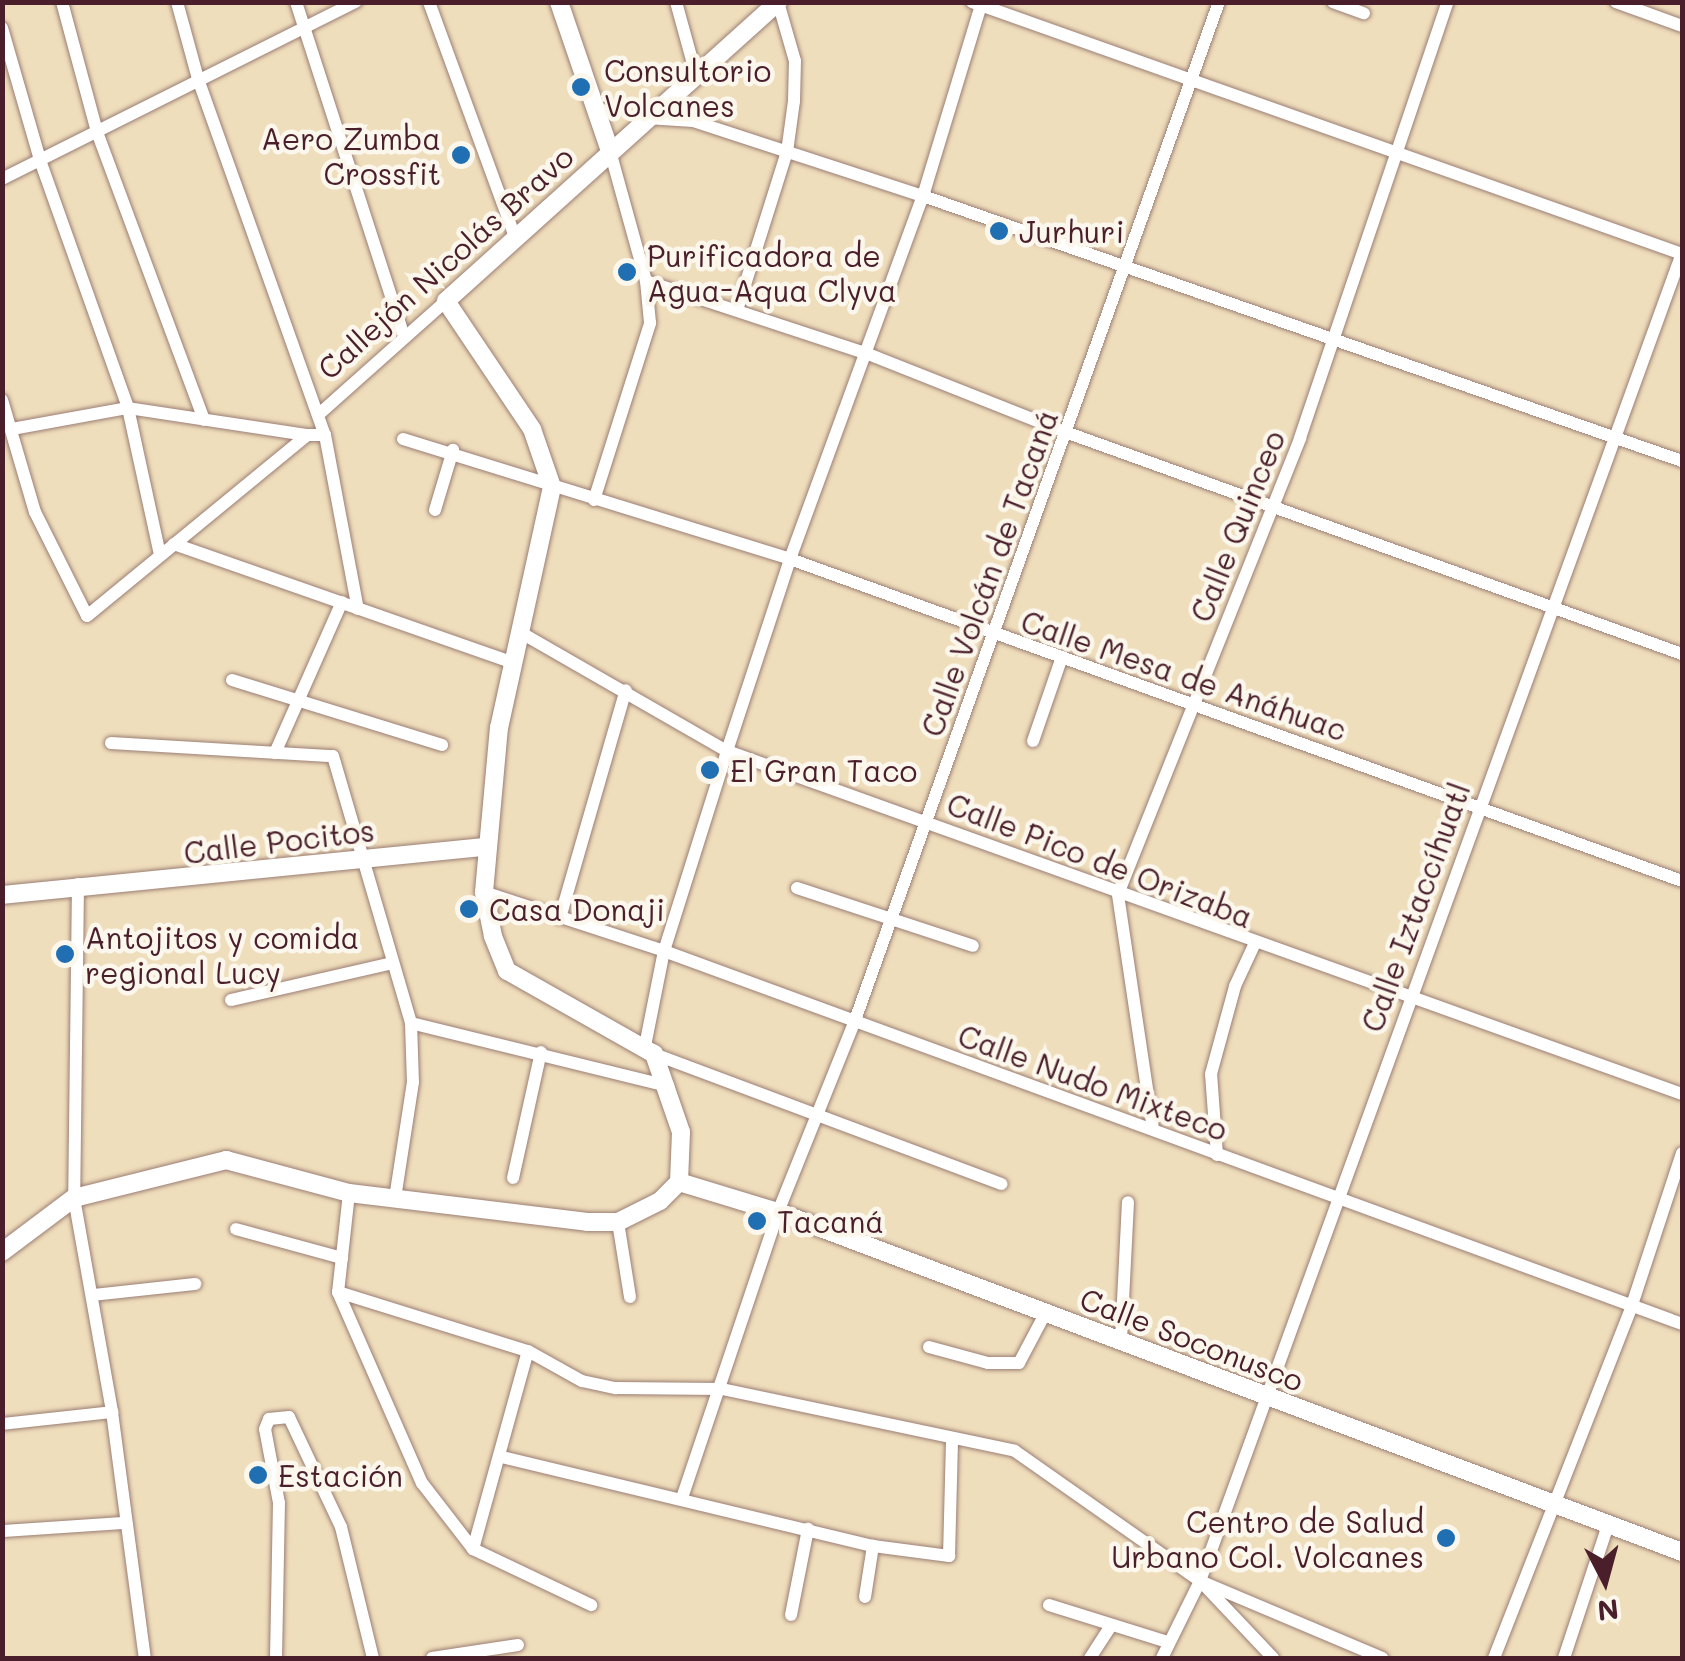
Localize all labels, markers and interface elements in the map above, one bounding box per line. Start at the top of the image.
place label: Consultorio Volcanes [604,52,771,122]
marker: Consultorio Volcanes [568,74,594,100]
place label: Aero Zumba Crossfit [261,120,441,190]
street label: Callejón Nicolás Bravo [310,138,580,386]
marker: Aero Zumba Crossfit [450,144,472,166]
place label: Jurhuri [1019,213,1125,249]
marker: Jurhuri [988,220,1010,242]
place label: Purificadora de Agua-Aqua Clyva [647,237,897,308]
marker: Purificadora de Agua-Aqua Clyva [616,261,638,283]
street label: Calle Volcán de Tacaná [913,405,1065,741]
street label: Calle Quinceo [1182,425,1292,627]
street label: Calle Mesa de Anáhuac [1017,602,1351,748]
place label: El Gran Taco [730,752,917,788]
marker: El Gran Taco [699,759,721,781]
street label: Calle Iztaccíhuatl [1353,778,1477,1036]
street label: Calle Pico de Orizaba [942,785,1258,935]
street label: Calle Pocitos [182,811,376,871]
place label: Casa Donaji [489,891,665,927]
marker: Casa Donaji [458,898,480,920]
place label: Antojitos y comida regional Lucy [85,919,359,990]
marker: Antojitos y comida regional Lucy [54,943,76,965]
street label: Calle Nudo Mixteco [953,1017,1233,1147]
place label: Tacaná [777,1203,884,1239]
marker: Tacaná [746,1210,768,1232]
street label: Calle Soconusco [1075,1280,1309,1398]
place label: Estación [278,1457,403,1493]
marker: Estación [247,1464,269,1486]
place label: Centro de Salud Urbano Col. Volcanes [1111,1503,1424,1574]
marker: Centro de Salud Urbano Col. Volcanes [1433,1525,1459,1551]
north arrow [1555,1531,1655,1631]
text: N [1596,1592,1621,1630]

